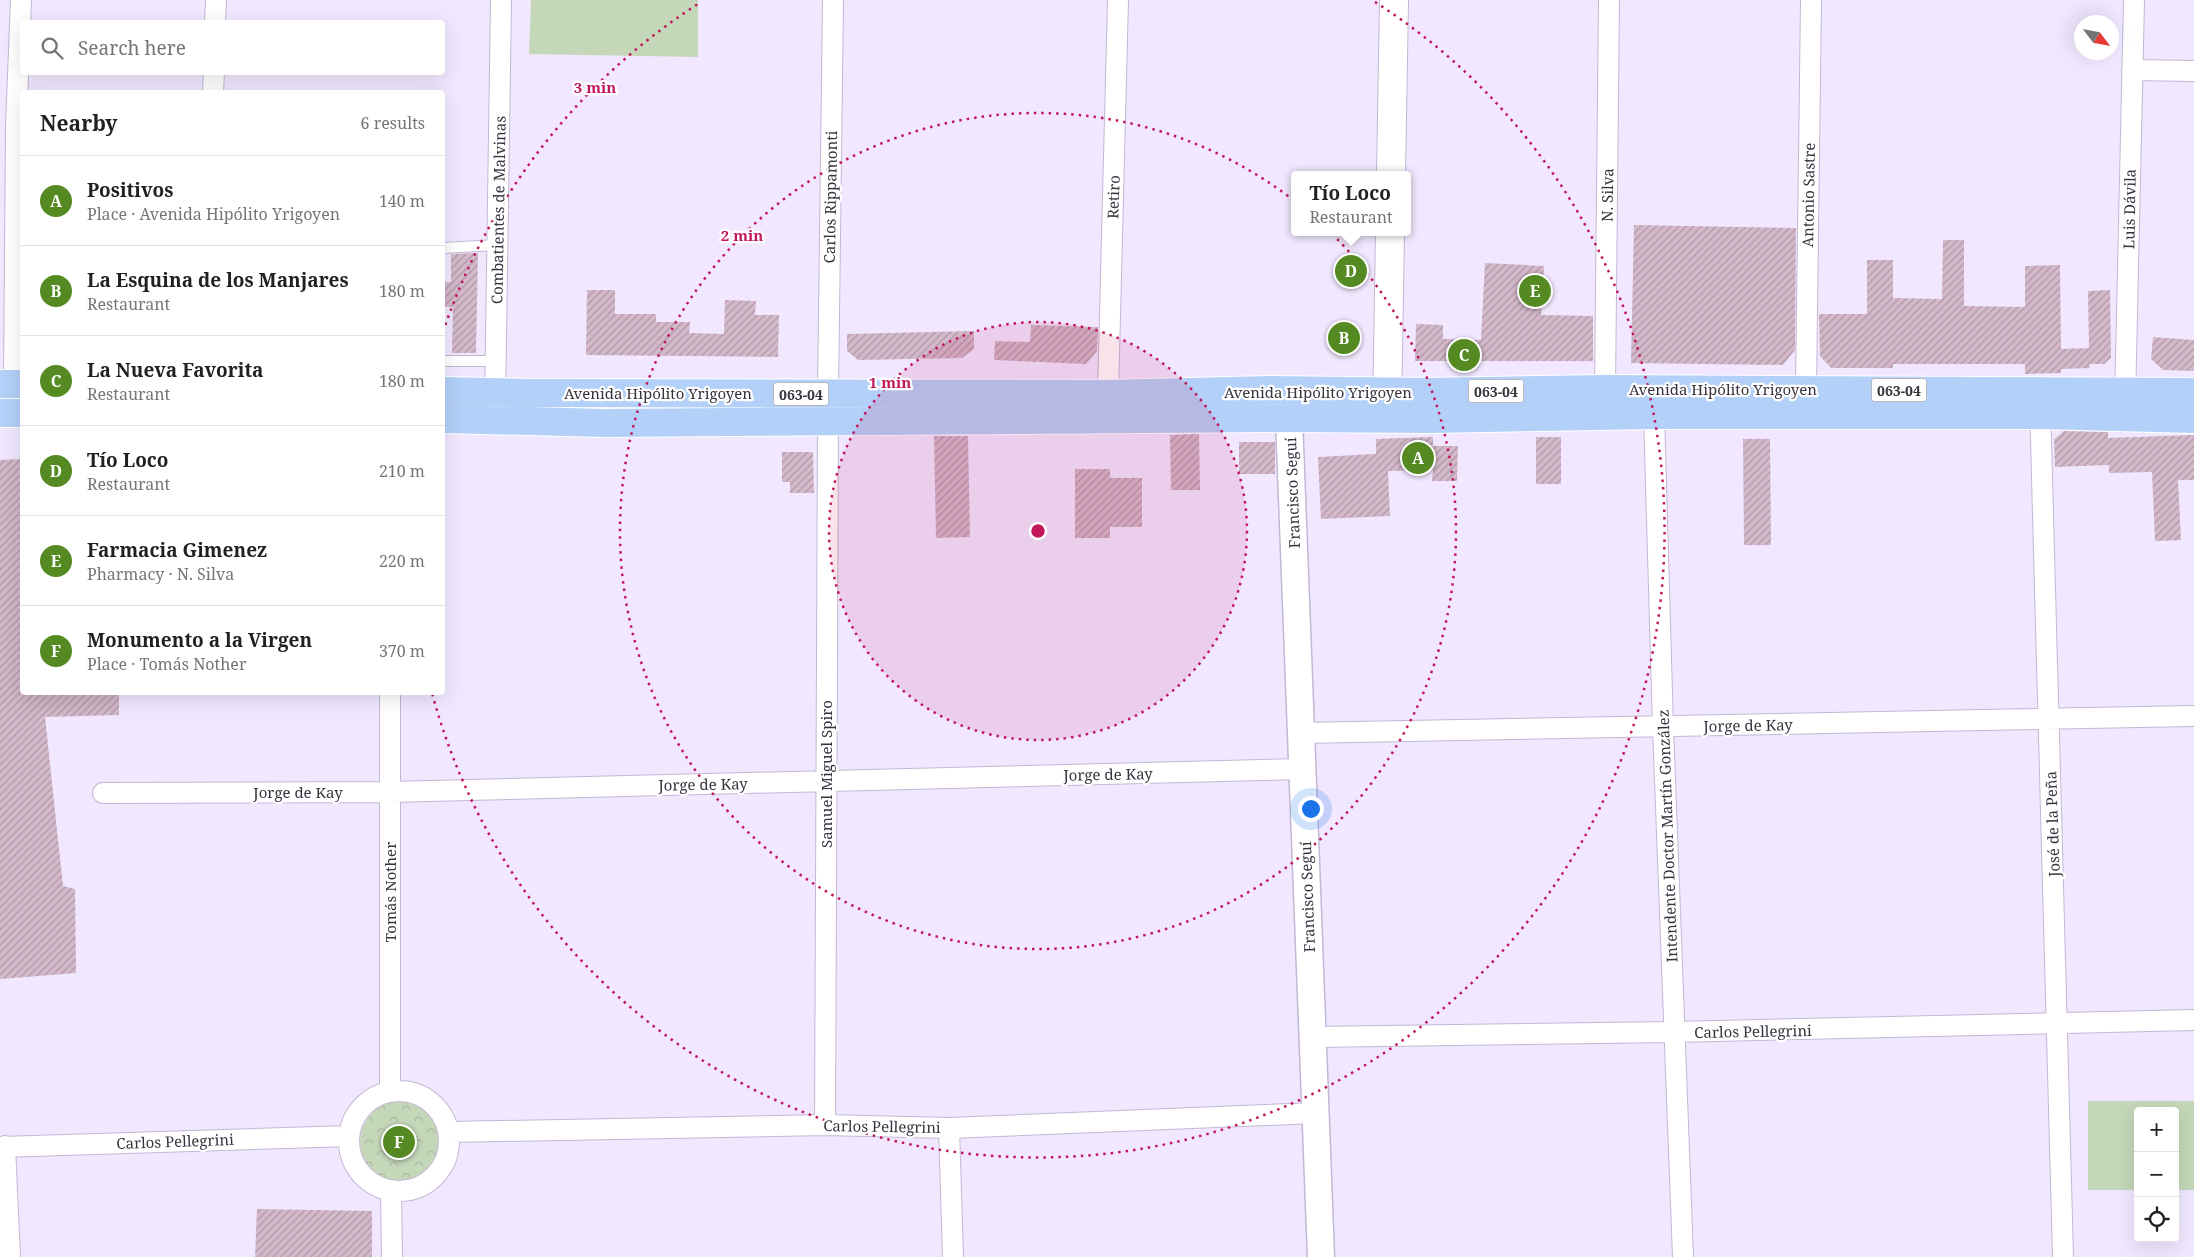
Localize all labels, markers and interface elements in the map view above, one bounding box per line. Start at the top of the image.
north arrow [2074,15,2119,60]
search box [20,20,445,75]
icon: search [38,34,66,62]
text: Search here [78,35,186,61]
text: 3 min [574,77,616,97]
text: Nearby [40,109,118,137]
text: 6 results [361,112,425,134]
street label: Combatientes de Malvinas [486,116,510,304]
street label: Carlos Rippamonti [819,130,841,264]
street label: Antonio Sastre [1797,142,1819,248]
street label: N. Silva [1597,168,1617,222]
street label: Luis Dávila [2118,169,2140,249]
popup [1291,171,1411,236]
street label: Retiro [1102,175,1124,219]
text: Positivos [87,177,173,203]
text: Tío Loco [1309,180,1391,206]
text: A [50,190,62,212]
text: 140 m [379,190,425,212]
text: Place · Avenida Hipólito Yrigoyen [87,203,340,225]
text: Restaurant [1309,206,1393,228]
text: 2 min [721,225,763,245]
pin: D [1335,252,1367,290]
text: La Esquina de los Manjares [87,267,349,293]
pin: E [1519,272,1551,310]
text: B [51,280,61,302]
text: 180 m [379,280,425,302]
text: Restaurant [87,293,170,315]
pin: B [1328,319,1360,357]
pin: C [1448,336,1480,374]
text: La Nueva Favorita [87,357,263,383]
text: C [51,370,61,392]
text: 180 m [379,370,425,392]
text: 1 min [869,372,911,392]
road number: 063-04 [1872,378,1926,402]
street label: Avenida Hipólito Yrigoyen [1629,379,1817,399]
road number: 063-04 [1468,380,1524,402]
road number: 063-04 [774,382,828,406]
street label: Avenida Hipólito Yrigoyen [1224,382,1412,402]
text: Restaurant [87,383,170,405]
street label: Avenida Hipólito Yrigoyen [564,383,752,403]
street label: Francisco Seguí [1280,437,1304,549]
pin: A [1402,439,1434,477]
text: Tío Loco [87,447,168,473]
text: D [50,460,62,482]
text: 210 m [379,460,425,482]
text: Restaurant [87,473,170,495]
centre of rings [1029,522,1047,540]
text: Farmacia Gimenez [87,537,267,563]
text: E [51,550,61,572]
text: 220 m [379,550,425,572]
text: Pharmacy · N. Silva [87,563,234,585]
text: Monumento a la Virgen [87,627,312,653]
text: F [51,640,61,662]
text: 370 m [379,640,425,662]
text: Place · Tomás Nother [87,653,246,675]
street label: Samuel Miguel Spiro [816,700,836,848]
street label: Intendente Doctor Martín González [1653,709,1681,963]
street label: Jorge de Kay [1702,714,1793,736]
street label: Jorge de Kay [1062,763,1153,785]
street label: José de la Peña [2040,771,2064,878]
street label: Jorge de Kay [657,773,748,795]
street label: Jorge de Kay [252,782,343,802]
your location [1298,796,1324,822]
street label: Francisco Seguí [1295,841,1319,953]
street label: Tomás Nother [380,842,400,942]
street label: Carlos Pellegrini [1694,1020,1812,1042]
map controls [2134,1107,2179,1242]
button: + [2134,1107,2179,1152]
street label: Carlos Pellegrini [823,1115,941,1137]
pin: F [383,1123,415,1161]
street label: Carlos Pellegrini [116,1129,234,1153]
button: − [2134,1152,2179,1197]
button: locate [2134,1197,2179,1242]

